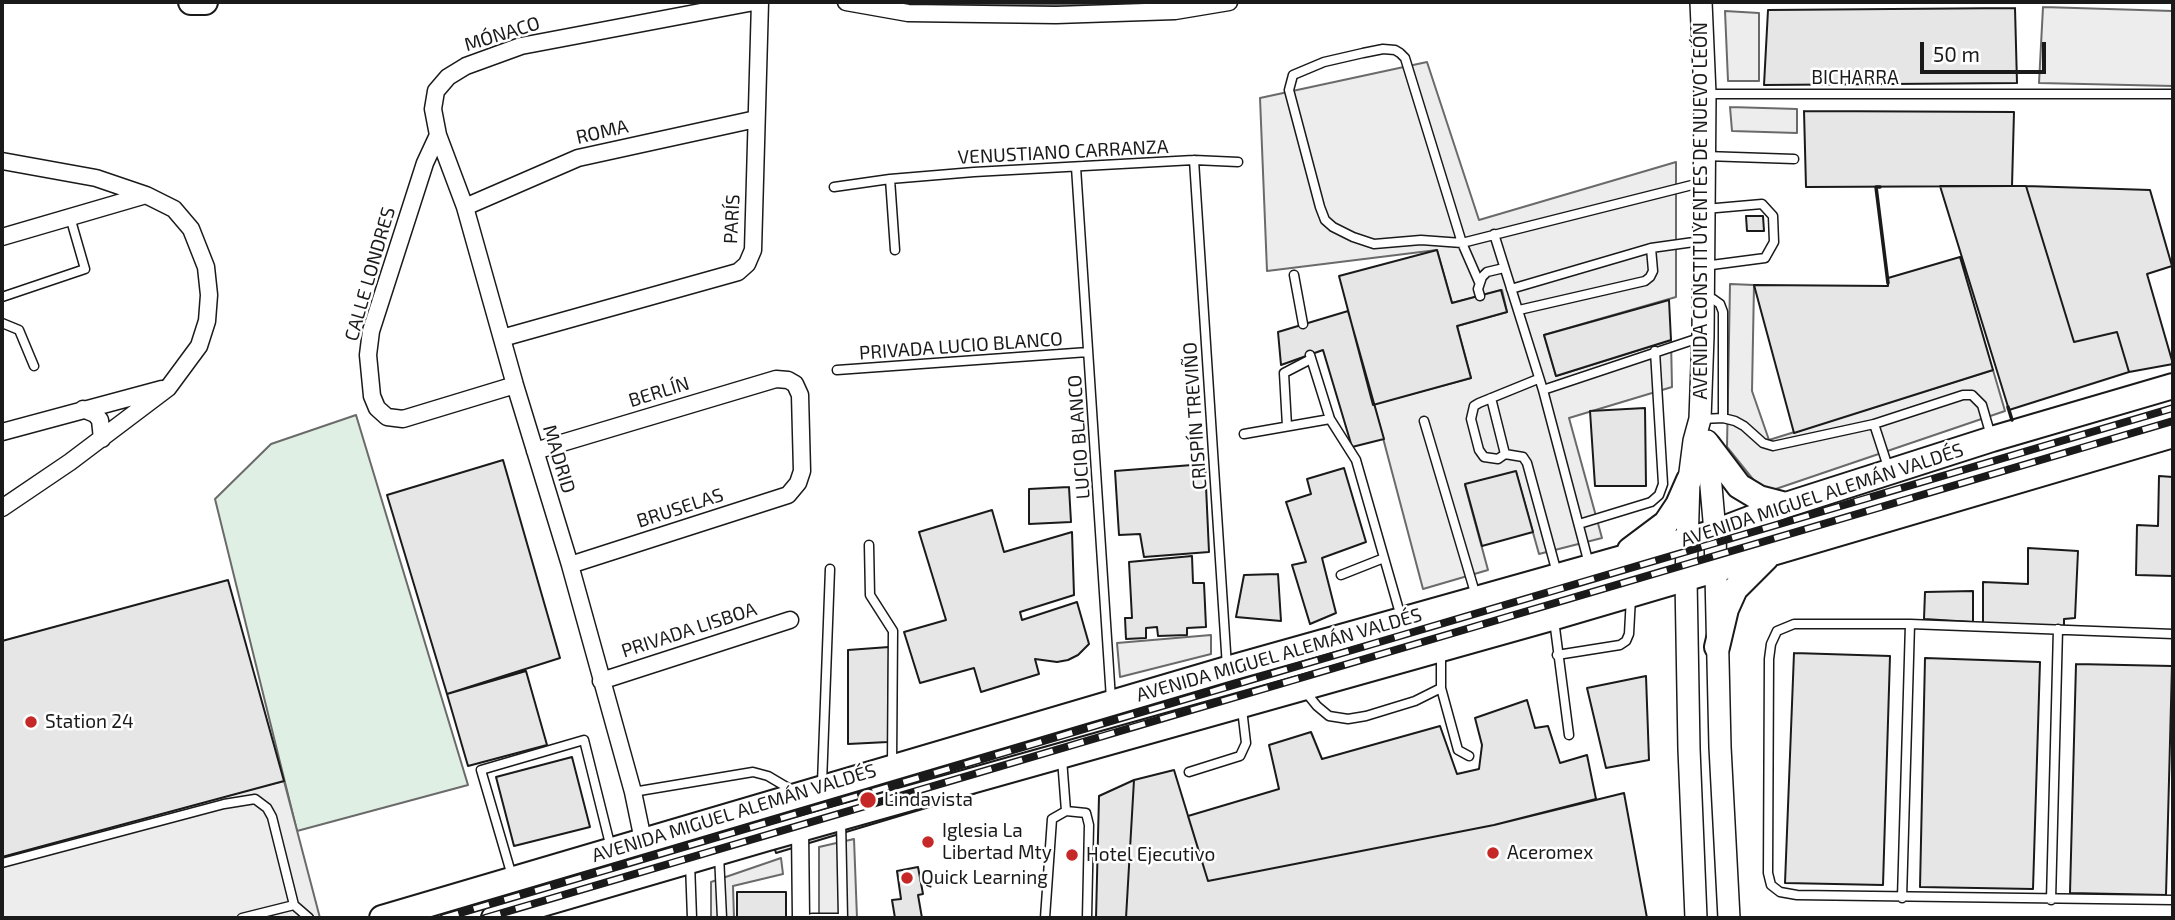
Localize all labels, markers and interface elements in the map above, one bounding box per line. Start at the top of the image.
street label: MÓNACO [461,12,543,56]
street label: AVENIDA CONSTITUYENTES DE NUEVO LEÓN [1690,22,1712,400]
scale bar [1923,28,2049,72]
text: 50 m [1933,41,1980,66]
street label: BICHARRA [1811,67,1899,89]
street label: ROMA [574,115,630,149]
street label: VENUSTIANO CARRANZA [957,135,1169,169]
street label: PARÍS [719,194,745,244]
street label: CALLE LONDRES [340,204,400,344]
street label: PRIVADA LUCIO BLANCO [858,328,1064,364]
street label: CRISPÍN TREVIÑO [1178,341,1212,491]
street label: BERLÍN [626,372,692,412]
street label: LUCIO BLANCO [1063,374,1095,500]
street label: MADRID [538,422,580,496]
street label: AVENIDA MIGUEL ALEMÁN VALDÉS [1678,438,1966,552]
street label: BRUSELAS [634,483,726,533]
street label: PRIVADA LISBOA [618,597,760,663]
street label: AVENIDA MIGUEL ALEMÁN VALDÉS [1134,603,1424,707]
place label: Station 24 [45,711,134,733]
marker: Station 24 [23,714,39,730]
street label: AVENIDA MIGUEL ALEMÁN VALDÉS [589,759,879,867]
place label: Lindavista [884,789,973,811]
marker: Lindavista [858,790,878,810]
place label: Iglesia La Libertad Mty [942,820,1052,864]
marker: Iglesia La Libertad Mty [920,834,936,850]
place label: Aceromex [1507,842,1593,864]
place label: Hotel Ejecutivo [1086,844,1215,866]
marker: Aceromex [1485,845,1501,861]
marker: Hotel Ejecutivo [1064,847,1080,863]
place label: Quick Learning [921,867,1048,889]
marker: Quick Learning [899,870,915,886]

